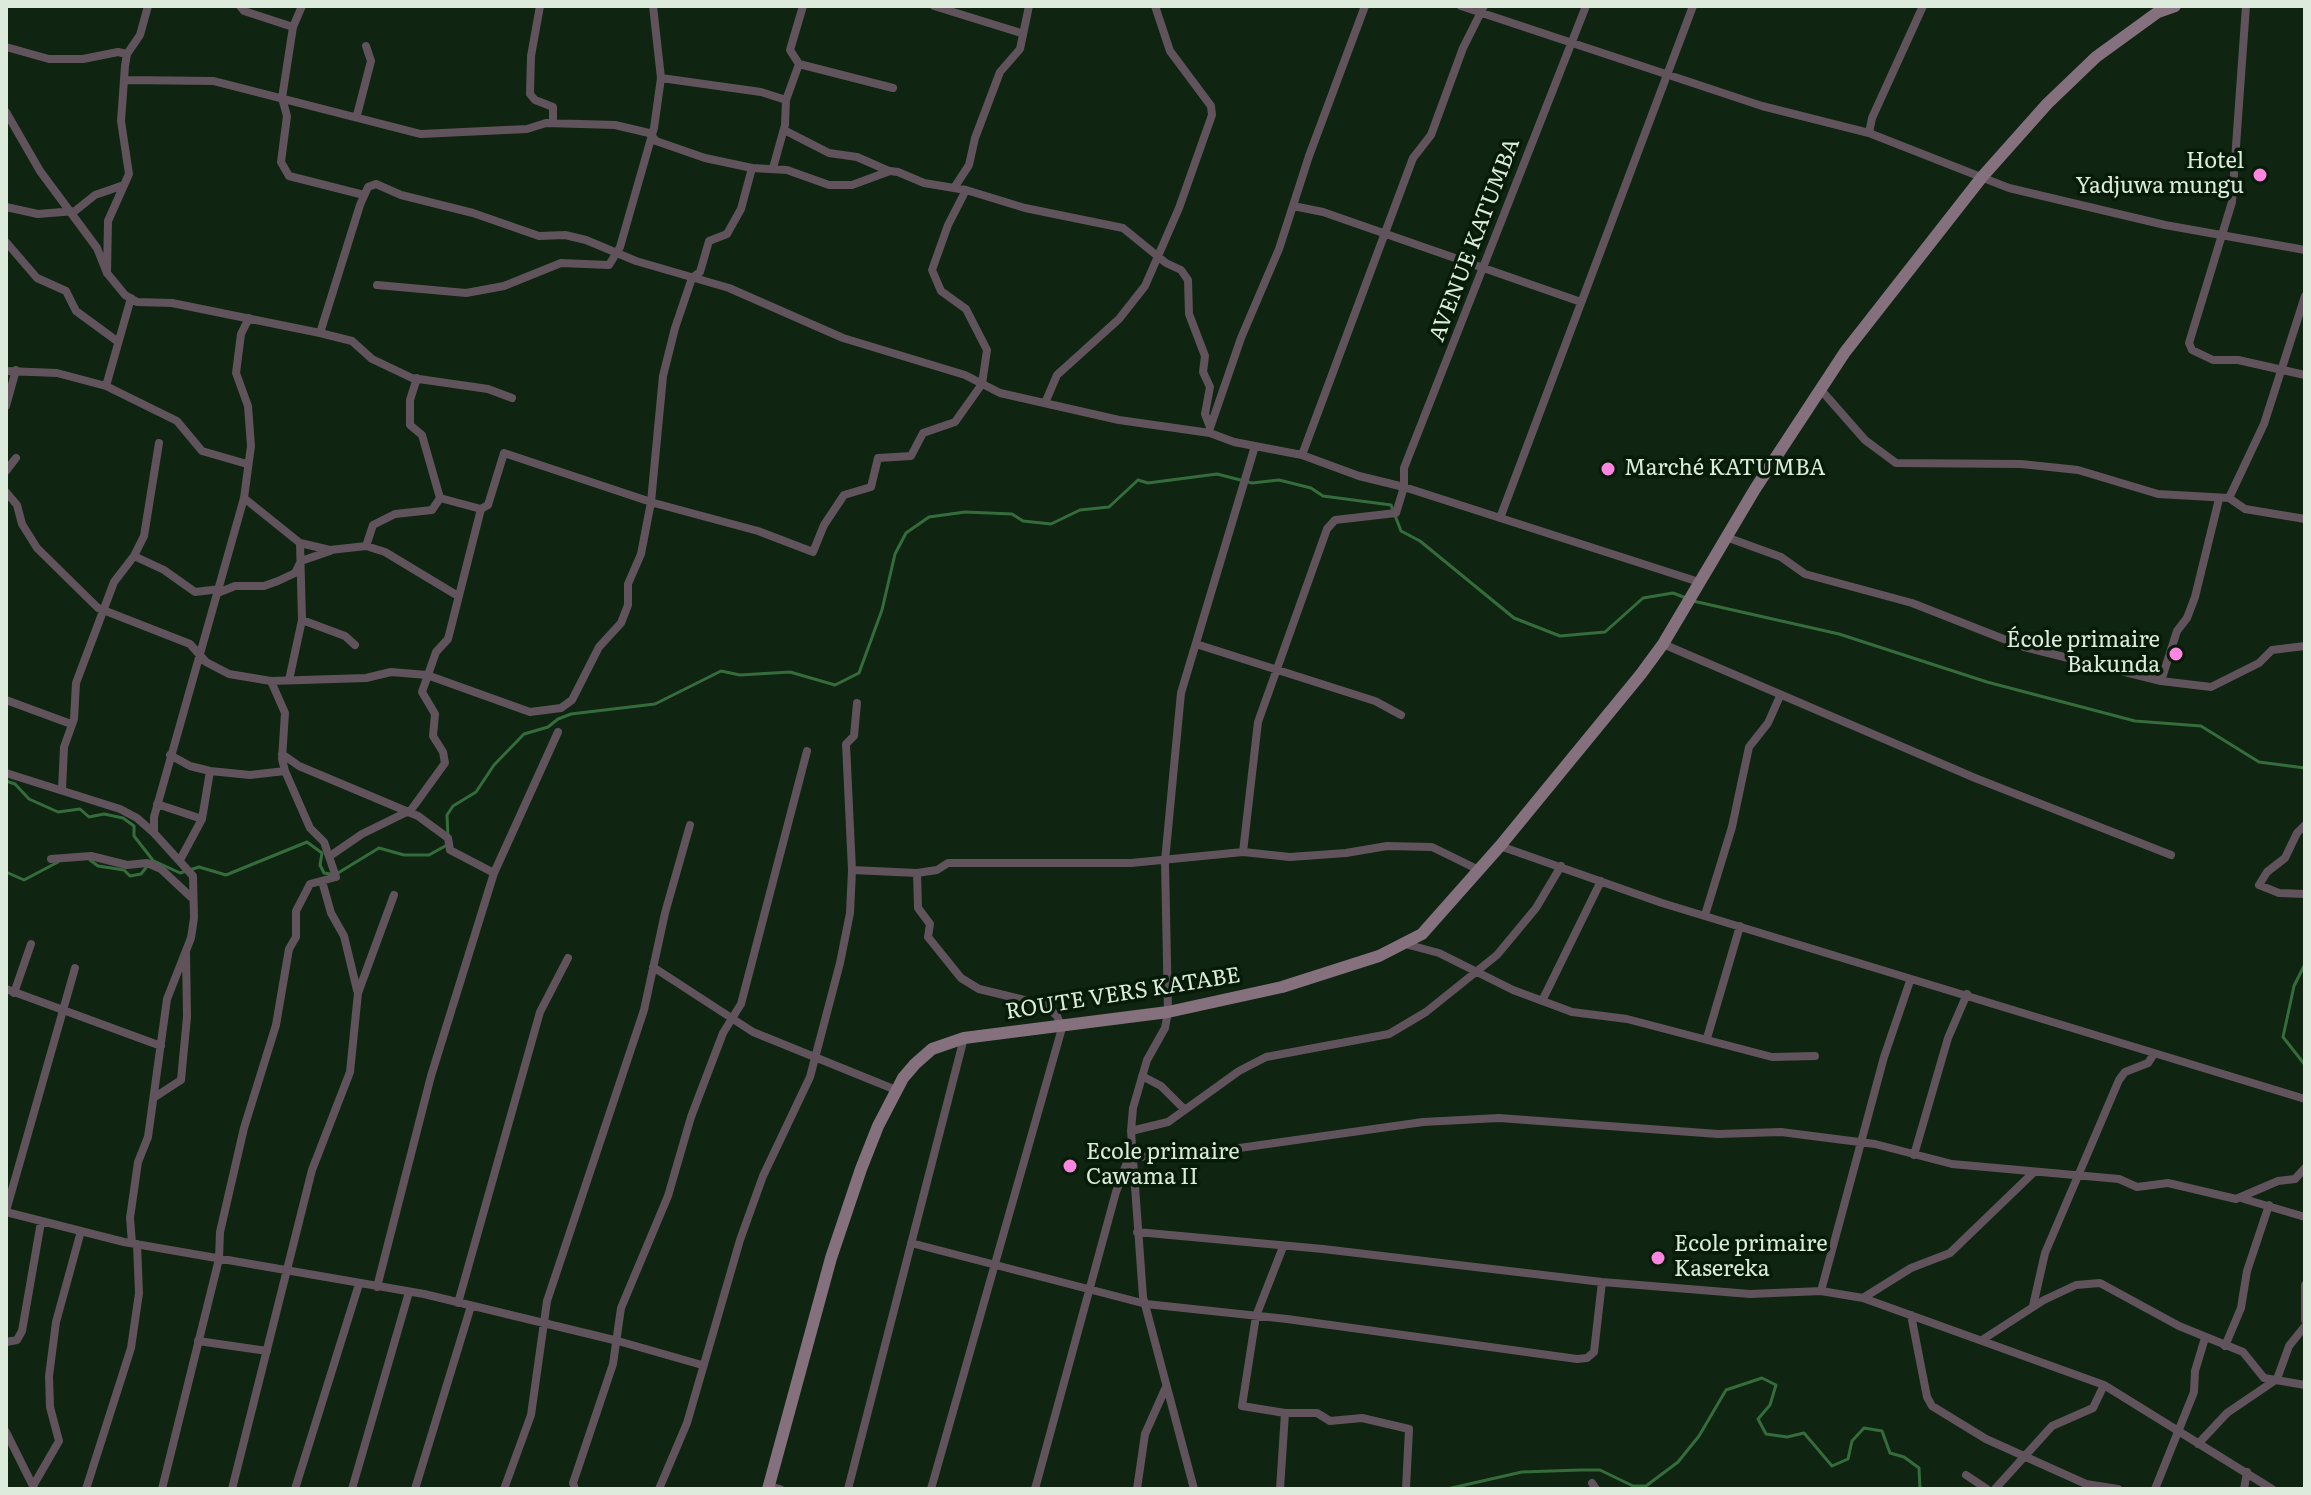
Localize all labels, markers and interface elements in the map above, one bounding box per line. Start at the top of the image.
street label: AVENUE KATUMBA [1424,135,1526,345]
place label: Hotel Yadjuwa mungu [2075,149,2244,200]
marker: Hotel Yadjuwa mungu [2251,166,2269,184]
place label: Marché KATUMBA [1624,456,1825,482]
marker: Marché KATUMBA [1599,460,1617,478]
place label: École primaire Bakunda [2006,628,2160,680]
marker: École primaire Bakunda [2167,645,2185,663]
street label: ROUTE VERS KATABE [1004,962,1242,1026]
place label: Ecole primaire Cawama II [1086,1140,1240,1192]
marker: Ecole primaire Cawama II [1061,1157,1079,1175]
place label: Ecole primaire Kasereka [1674,1232,1828,1284]
marker: Ecole primaire Kasereka [1649,1249,1667,1267]

